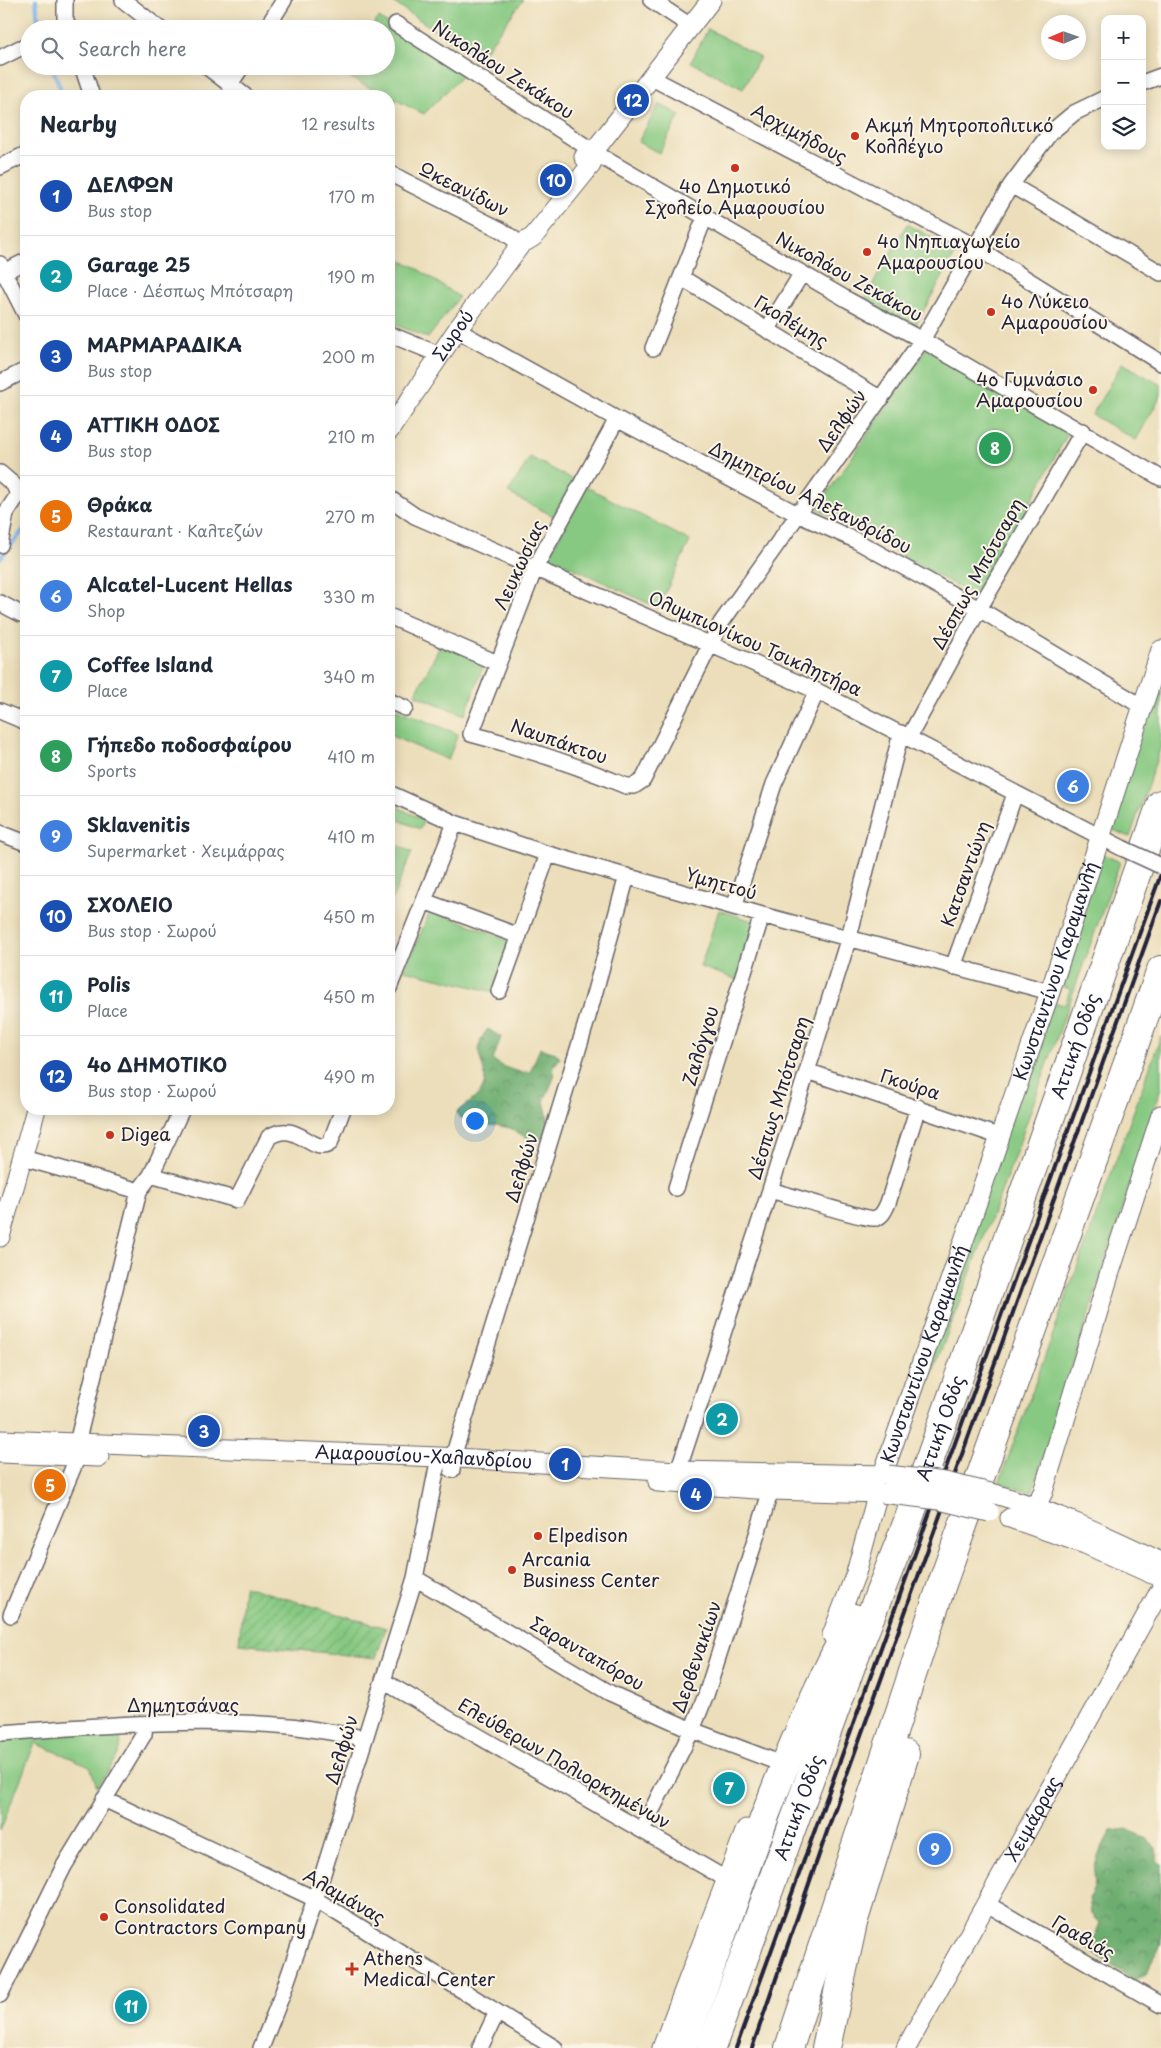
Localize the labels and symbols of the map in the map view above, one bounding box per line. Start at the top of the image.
street label: Νικολάου Ζεκάκου [428,13,580,125]
north arrow [1041,15,1086,60]
pin: 12 [617,81,649,119]
street label: Αρχιμήδους [747,96,852,169]
place label: Ακμή Μητροπολιτικό Κολλέγιο [865,111,1053,159]
marker: Ακμή Μητροπολιτικό Κολλέγιο [849,130,861,142]
street label: Ωκεανίδων [415,155,514,223]
pin: 10 [540,161,572,199]
marker: 4ο Δημοτικό Σχολείο Αμαρουσίου [729,162,741,174]
place label: 4ο Δημοτικό Σχολείο Αμαρουσίου [645,172,825,220]
street label: Νικολάου Ζεκάκου [771,224,928,327]
place label: 4ο Νηπιαγωγείο Αμαρουσίου [877,227,1020,275]
marker: 4ο Νηπιαγωγείο Αμαρουσίου [861,246,873,258]
place label: 4ο Λύκειο Αμαρουσίου [1001,287,1108,335]
street label: Γκολέμης [750,288,834,353]
street label: Σωρού [425,304,479,366]
marker: 4ο Λύκειο Αμαρουσίου [985,306,997,318]
place label: 4ο Γυμνάσιο Αμαρουσίου [976,365,1083,413]
street label: Δελφών [809,383,872,457]
marker: 4ο Γυμνάσιο Αμαρουσίου [1087,384,1099,396]
pin: 8 [979,429,1011,467]
street label: Δημητρίου Αλεξανδρίδου [705,434,917,560]
street label: Δέσπως Μπότσαρη [924,493,1030,654]
street label: Λευκωσίας [486,515,551,614]
street label: Ολυμπιονίκου Τσικλητήρα [644,583,867,702]
street label: Ναυπάκτου [507,711,612,770]
pin: 6 [1057,767,1089,805]
street label: Κατσαντώνη [933,817,996,930]
street label: Κωνσταντίνου Καραμανλή [1005,858,1104,1084]
street label: Υμηττού [683,859,760,906]
street label: Αττική Οδός [1043,989,1105,1102]
street label: Ζαλόγγου [675,1002,725,1089]
street label: Δέσπως Μπότσαρη [740,1013,815,1183]
street label: Γκούρα [877,1061,944,1106]
your location [462,1108,488,1134]
place label: Digea [120,1120,171,1147]
marker: Digea [104,1129,116,1141]
street label: Δελφών [497,1130,544,1206]
street label: Κωνσταντίνου Καραμανλή [873,1241,973,1466]
street label: Αττική Οδός [908,1371,970,1484]
pin: 2 [706,1400,738,1438]
pin: 3 [188,1412,220,1450]
street label: Αμαρουσίου-Χαλανδρίου [315,1437,533,1474]
pin: 1 [549,1445,581,1483]
pin: 5 [34,1466,66,1504]
pin: 4 [680,1475,712,1513]
place label: Elpedison [548,1521,628,1548]
marker: Elpedison [532,1530,544,1542]
place label: Arcania Business Center [522,1545,660,1593]
marker: Arcania Business Center [506,1564,518,1576]
street label: Δερβενακίων [664,1597,727,1716]
street label: Σαρανταπόρου [525,1609,650,1696]
street label: Δημητσάνας [127,1691,239,1718]
street label: Ελεύθερων Πολιορκημένων [453,1691,676,1835]
street label: Δελφών [317,1712,364,1788]
street label: Αττική Οδός [766,1751,829,1864]
pin: 7 [713,1769,745,1807]
street label: Χειμάρρας [997,1771,1067,1866]
pin: 9 [919,1830,951,1868]
street label: Αλαμάνας [299,1861,391,1930]
place label: Consolidated Contractors Company [114,1892,306,1940]
street label: Γραβιάς [1047,1908,1120,1966]
marker: Consolidated Contractors Company [98,1911,110,1923]
place label: Athens Medical Center [363,1944,496,1992]
marker: Athens Medical Center [345,1962,359,1976]
pin: 11 [115,1987,147,2025]

